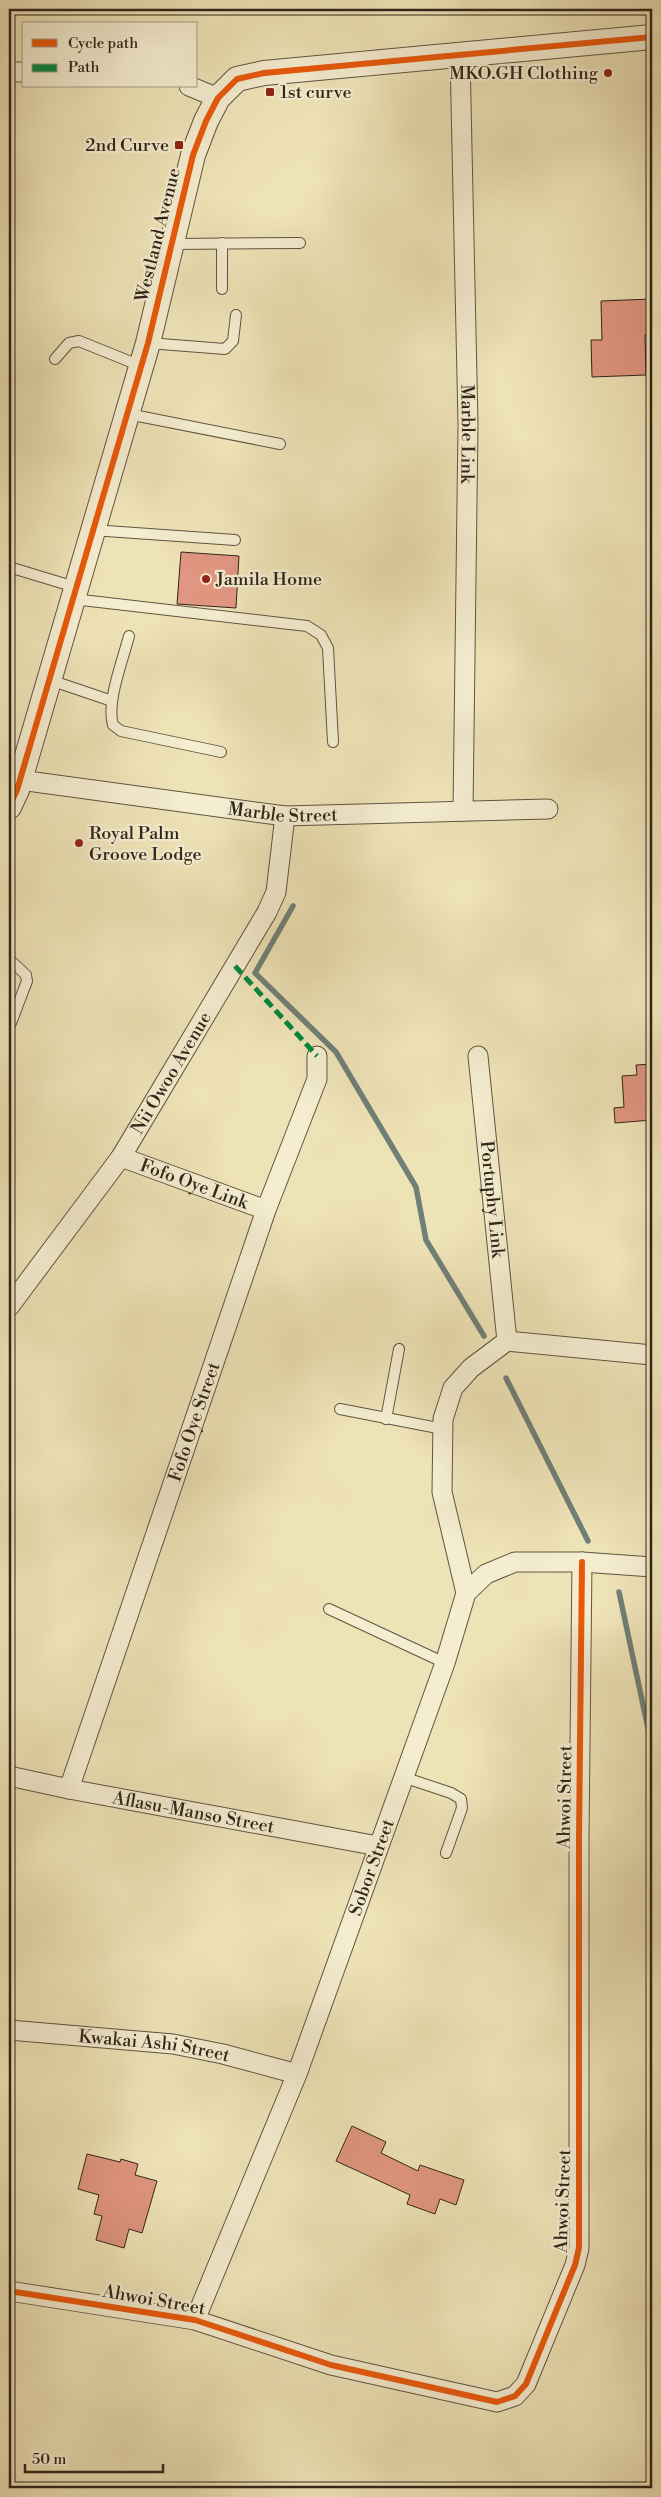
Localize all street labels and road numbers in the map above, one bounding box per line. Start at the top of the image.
street label: Westland Avenue [130,166,186,305]
street label: Marble Link [456,384,480,485]
street label: Marble Street [227,797,338,827]
street label: Nii Owoo Avenue [126,1008,216,1138]
street label: Portuphy Link [475,1140,510,1261]
street label: Fofo Oye Link [137,1153,253,1215]
street label: Fofo Oye Street [163,1358,225,1484]
street label: Ahwoi Street [553,1744,577,1850]
street label: Aflasu-Manso Street [110,1786,277,1838]
street label: Sobor Street [343,1815,400,1919]
street label: Kwakai Ashi Street [77,2024,233,2067]
street label: Ahwoi Street [550,2148,576,2254]
street label: Ahwoi Street [100,2279,208,2320]

